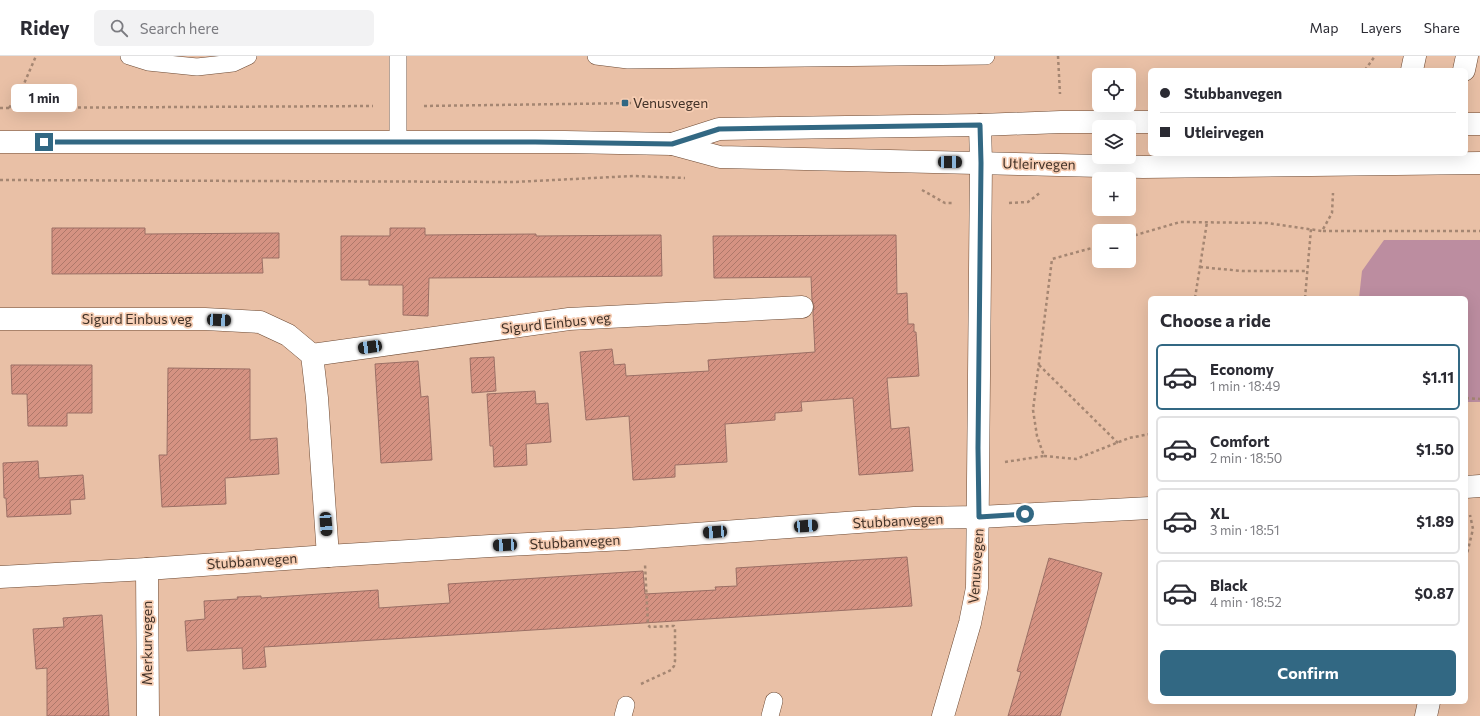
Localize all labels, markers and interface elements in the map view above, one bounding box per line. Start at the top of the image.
search box [94,10,374,46]
text: Ridey [20,16,70,39]
icon: search [108,17,130,39]
text: Search here [140,19,219,37]
text: Map [1310,19,1338,36]
text: Layers [1360,19,1402,36]
text: Share [1424,19,1460,36]
map controls [1092,68,1136,268]
button: locate [1092,68,1136,112]
callout: 1 min [11,84,77,112]
text: Stubbanvegen [1184,84,1282,102]
text: 1 min [29,90,59,106]
place label: Venusvegen [633,94,708,111]
marker: Venusvegen [620,98,630,108]
button: layers [1092,120,1136,164]
text: Utleirvegen [1184,123,1264,141]
route end [35,133,53,151]
street label: Utleirvegen [1002,154,1076,173]
car [938,156,962,168]
button: + [1092,172,1136,216]
button: − [1092,224,1136,268]
street label: Sigurd Einbus veg [500,308,612,337]
text: Choose a ride [1160,309,1271,331]
street label: Sigurd Einbus veg [82,310,193,327]
car [207,313,231,327]
car [357,339,383,355]
icon: car [1162,359,1198,395]
text: Economy [1210,360,1274,378]
text: $1.11 [1422,368,1454,386]
text: 1 min · 18:49 [1210,378,1280,394]
icon: car [1162,431,1198,467]
text: Comfort [1210,432,1270,450]
text: $1.50 [1416,440,1454,458]
text: 2 min · 18:50 [1210,450,1282,466]
icon: car [1162,503,1198,539]
text: XL [1210,504,1229,522]
route start [1016,505,1034,523]
street label: Stubbanvegen [852,510,944,531]
car [319,512,333,536]
text: $1.89 [1416,512,1454,530]
car [794,519,818,533]
text: 3 min · 18:51 [1210,522,1280,538]
car [703,525,727,539]
street label: Venusvegen [964,528,987,604]
street label: Stubbanvegen [529,531,621,552]
car [493,538,517,552]
street label: Stubbanvegen [206,549,298,572]
icon: car [1162,575,1198,611]
text: Black [1210,576,1248,594]
text: $0.87 [1414,584,1454,602]
text: 4 min · 18:52 [1210,594,1282,610]
street label: Merkurvegen [138,601,155,685]
button: Confirm [1160,650,1456,696]

